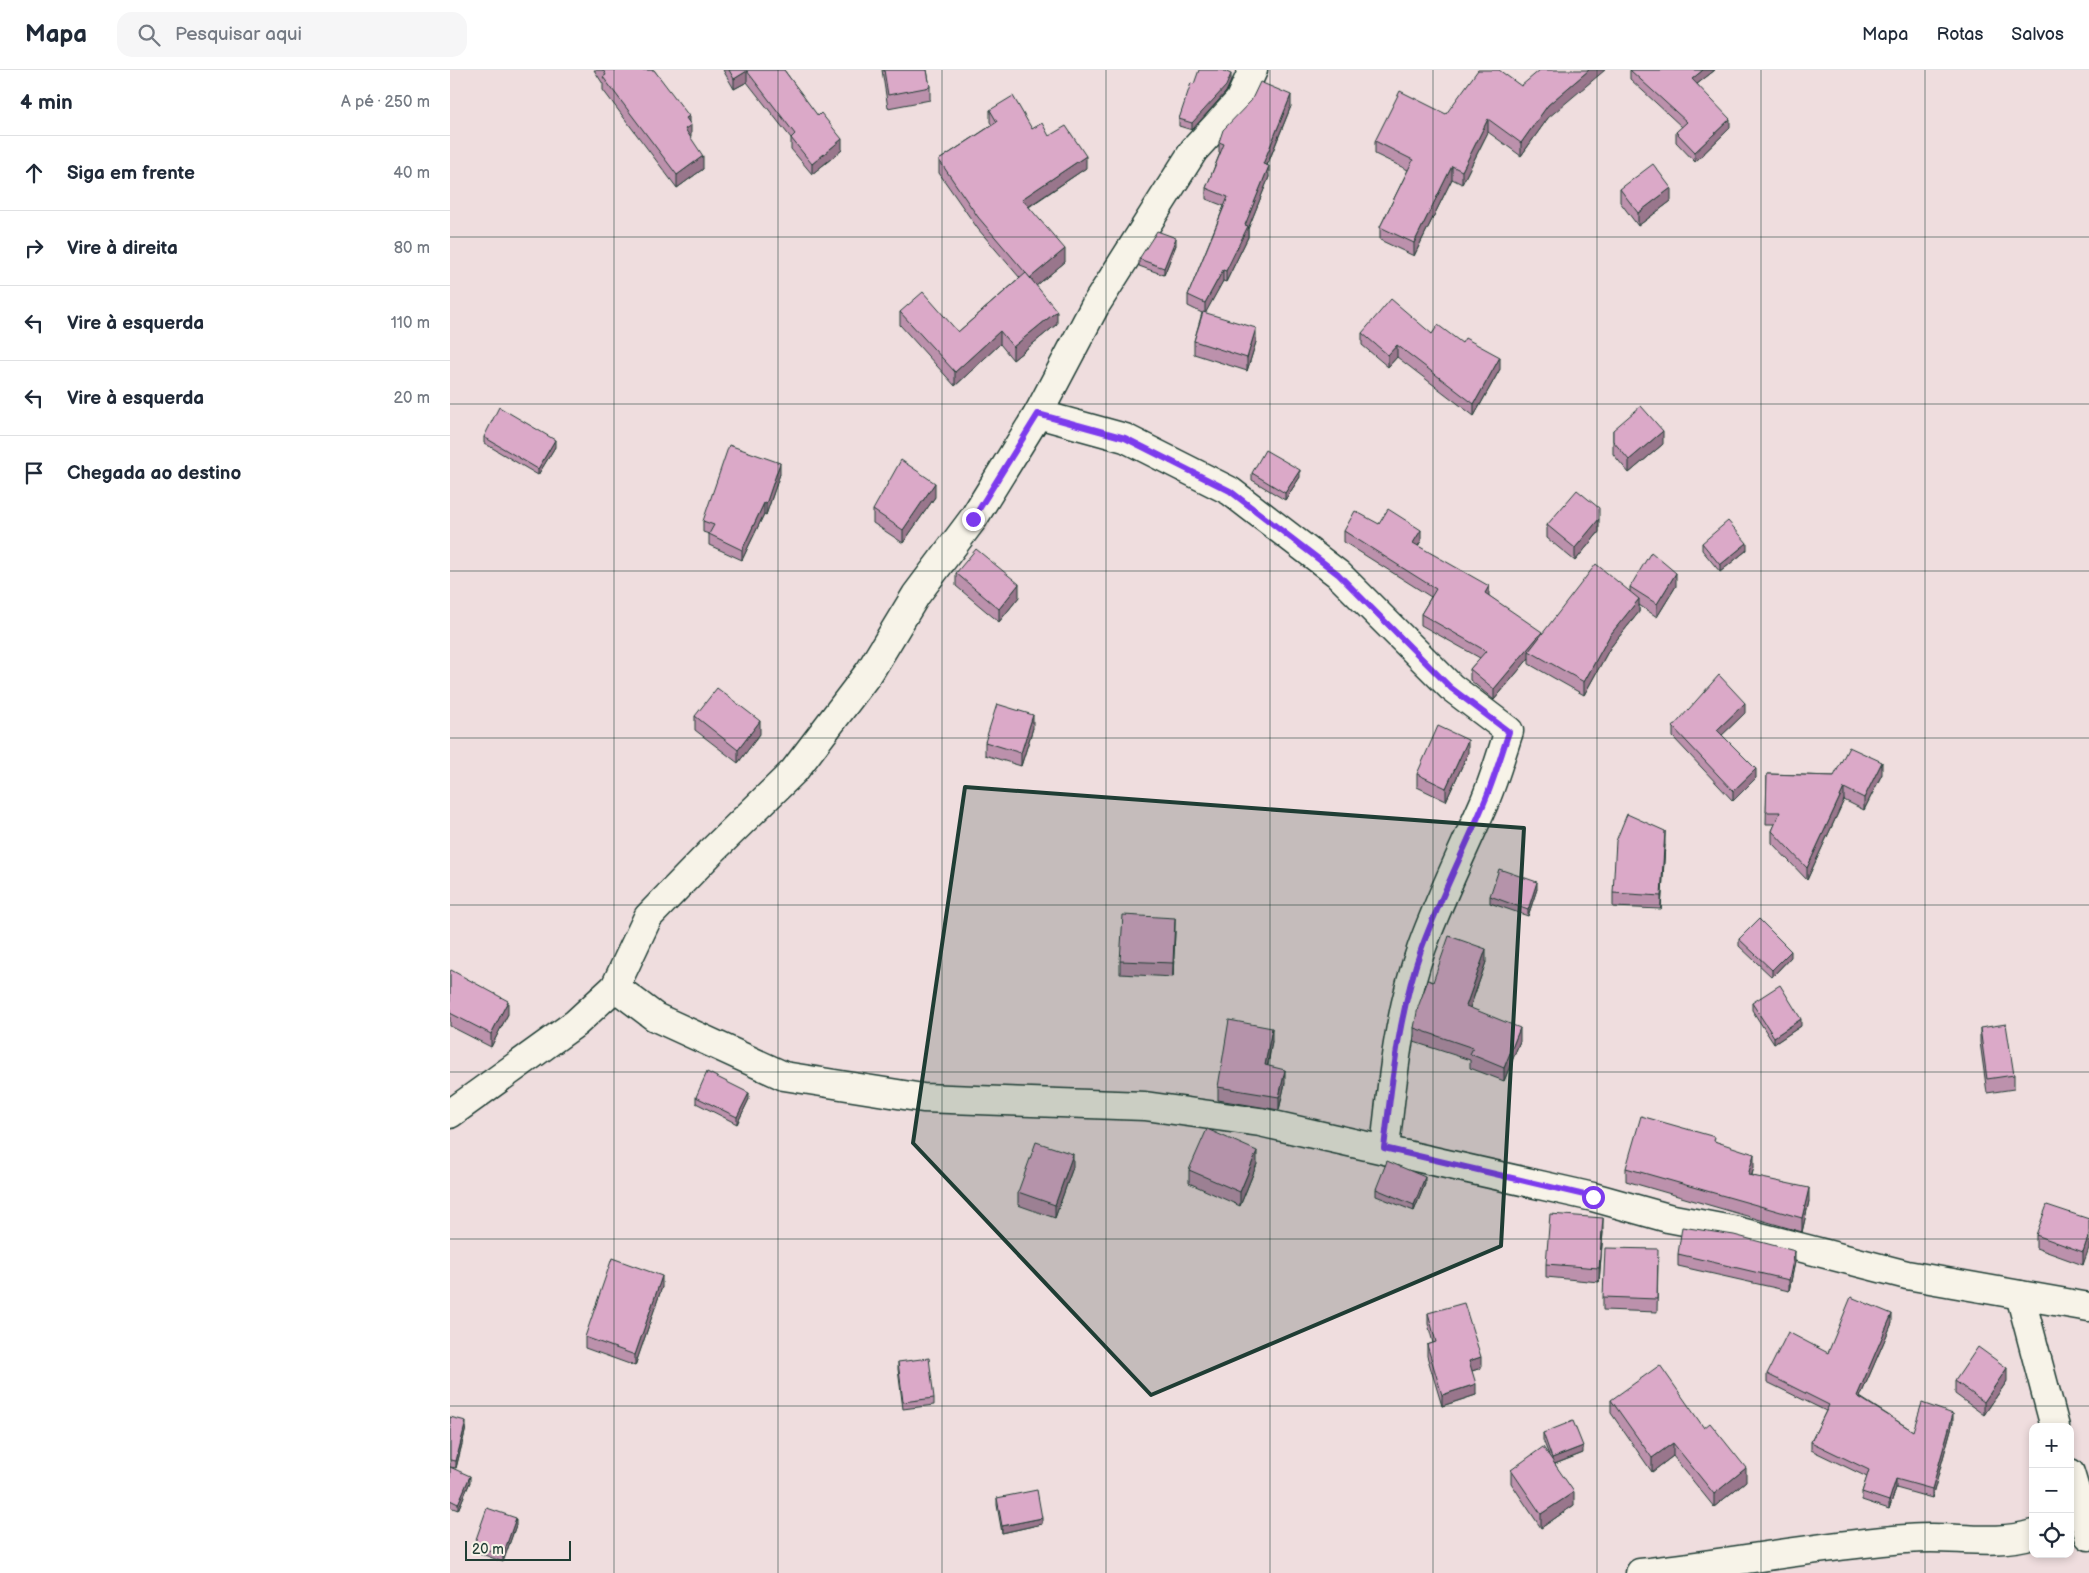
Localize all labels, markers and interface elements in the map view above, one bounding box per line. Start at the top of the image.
search box [117,12,467,57]
text: Mapa [25,20,87,49]
icon: search [135,21,163,49]
text: Pesquisar aqui [175,23,302,46]
text: Mapa [1862,24,1908,45]
text: Rotas [1936,24,1983,45]
text: Salvos [2011,24,2064,45]
text: 4 min [20,90,73,115]
text: A pé · 250 m [341,93,430,112]
icon: ahead [20,159,48,187]
text: Siga em frente [67,162,195,185]
text: 40 m [393,164,430,183]
icon: right [20,234,48,262]
text: Vire à direita [67,237,178,260]
text: 80 m [394,239,430,258]
icon: left [20,309,48,337]
text: Vire à esquerda [67,312,204,335]
text: 110 m [391,314,430,333]
icon: left [20,384,48,412]
text: Vire à esquerda [67,387,204,410]
text: 20 m [394,389,430,408]
icon: arrive [20,459,48,487]
text: Chegada ao destino [67,462,241,485]
route end [962,508,985,531]
route start [1582,1186,1605,1209]
map controls [2029,1423,2074,1558]
button: + [2029,1423,2074,1468]
button: − [2029,1468,2074,1513]
button: locate [2029,1513,2074,1558]
scale bar [465,1538,571,1561]
text: 20 m [472,1541,504,1558]

